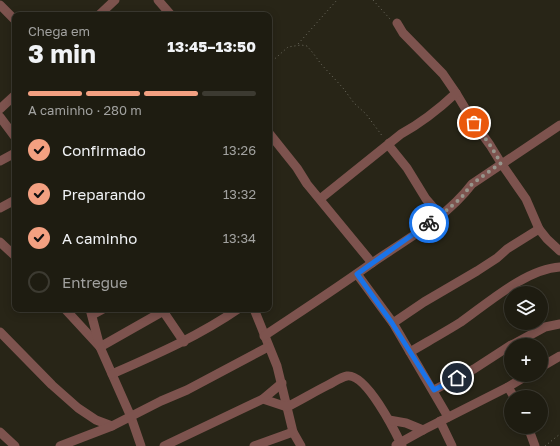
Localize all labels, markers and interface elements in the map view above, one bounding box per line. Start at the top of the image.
text: Chega em [28,23,90,39]
text: 13:45–13:50 [167,37,256,55]
text: 3 min [28,38,96,69]
text: A caminho · 280 m [28,102,142,118]
pin [457,106,491,140]
icon: bag [463,112,485,134]
icon: check [28,139,50,161]
text: Confirmado [62,141,146,159]
text: 13:26 [223,142,256,158]
icon: check [28,183,50,205]
text: Preparando [62,185,146,203]
text: 13:32 [223,186,256,202]
courier [409,203,449,243]
icon: bike [418,212,440,234]
icon: check [28,227,50,249]
text: A caminho [62,229,137,247]
text: 13:34 [223,230,256,246]
text: Entregue [62,273,128,291]
map controls [504,286,548,434]
button: layers [504,286,548,330]
button: + [504,338,548,382]
pin [440,361,474,395]
icon: home [446,367,468,389]
button: − [504,390,548,434]

